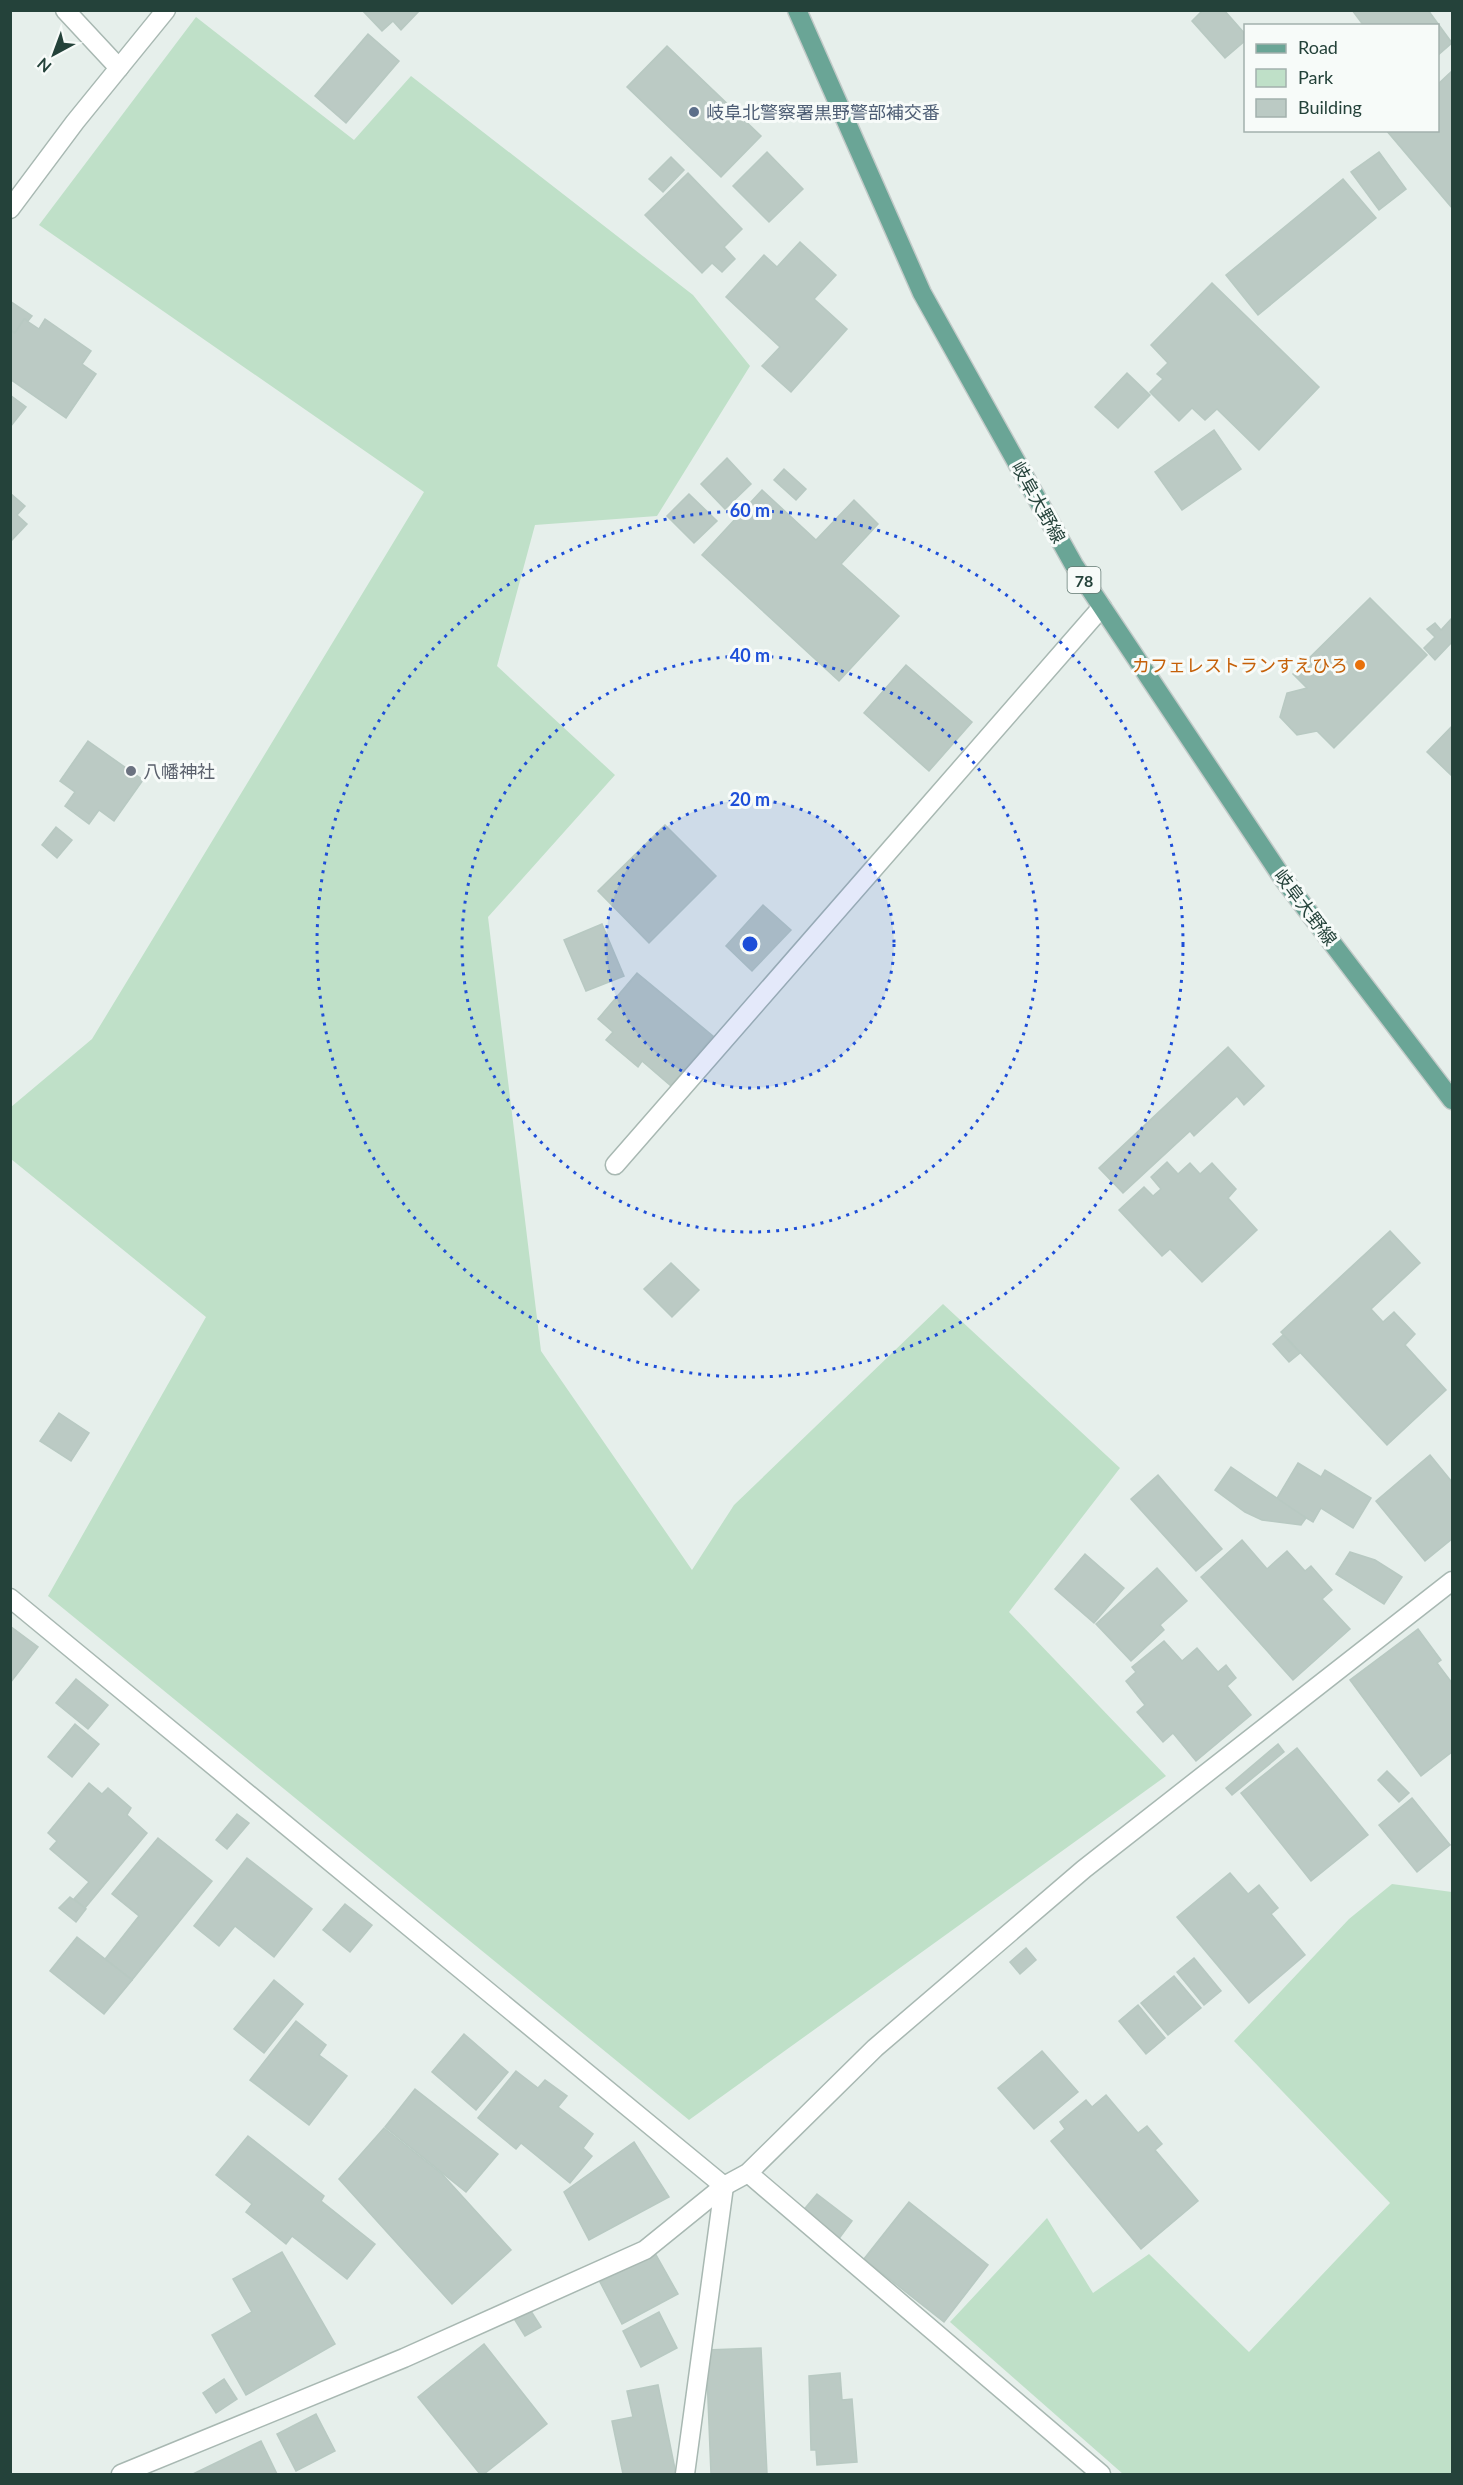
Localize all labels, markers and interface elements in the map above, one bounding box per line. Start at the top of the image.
north arrow [24,24,84,84]
legend [1244,24,1439,132]
text: Road [1298,36,1338,58]
text: N [33,54,55,77]
text: Park [1298,66,1334,88]
text: Building [1298,96,1362,118]
place label: 岐阜北警察署黒野警部補交番 [706,101,940,123]
marker: 岐阜北警察署黒野警部補交番 [687,105,701,119]
street label: 岐阜大野線 [1008,457,1070,547]
text: 60 m [730,499,770,521]
road number: 78 [1068,567,1100,593]
text: 40 m [730,644,770,666]
place label: カフェレストランすえひろ [1132,654,1348,676]
marker: カフェレストランすえひろ [1353,658,1367,672]
place label: 八幡神社 [143,760,215,782]
marker: 八幡神社 [124,764,138,778]
text: 20 m [730,788,770,810]
street label: 岐阜大野線 [1270,864,1342,950]
centre of rings [740,934,760,954]

